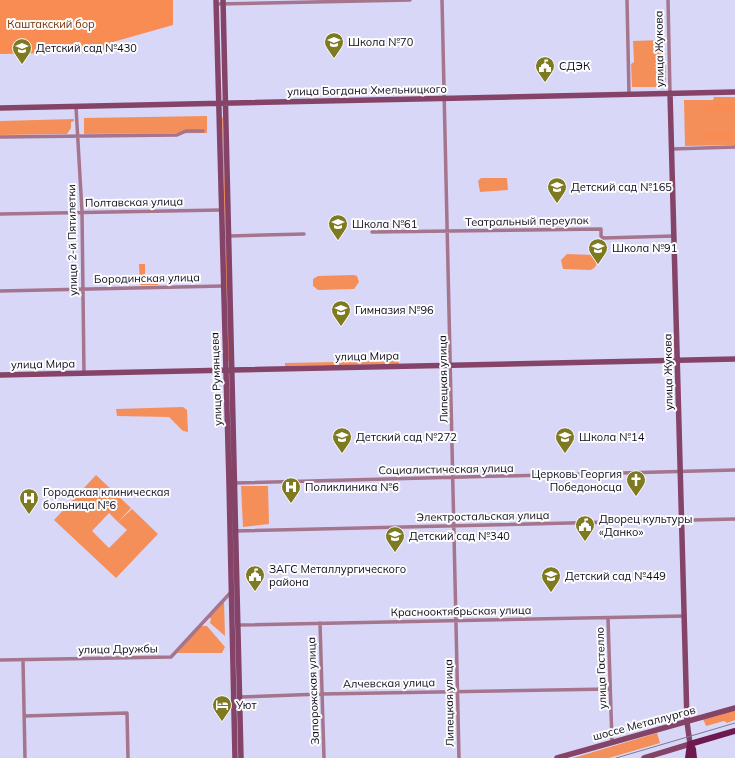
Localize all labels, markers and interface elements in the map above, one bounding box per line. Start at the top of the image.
street label: улица Жукова [651,11,667,87]
park label: Каштакский бор [7,17,95,31]
school or university icon: Школа №70 [323,31,345,59]
place label: Школа №70 [348,35,414,49]
school or university icon: Детский сад №430 [11,37,33,65]
place label: Детский сад №430 [36,41,137,55]
public building icon: СДЭК [534,55,556,83]
place label: СДЭК [559,59,591,73]
street label: улица Богдана Хмельницкого [287,82,447,98]
school or university icon: Детский сад №165 [546,176,568,204]
place label: Детский сад №165 [571,180,672,194]
street label: улица 2-й Пятилетки [64,184,80,296]
street label: Полтавская улица [85,194,183,210]
school or university icon: Школа №61 [327,213,349,241]
street label: Театральный переулок [465,213,589,229]
place label: Школа №61 [352,217,417,231]
school or university icon: Школа №91 [587,237,609,265]
place label: Школа №91 [612,241,677,255]
street label: Бородинская улица [94,270,200,286]
school or university icon: Гимназия №96 [330,299,352,327]
place label: Гимназия №96 [355,303,434,317]
street label: улица Румянцева [207,332,225,426]
street label: улица Жукова [660,334,676,410]
street label: Липецкая улица [435,335,451,423]
street label: улица Мира [335,348,399,364]
street label: улица Мира [11,356,75,372]
school or university icon: Детский сад №272 [331,426,353,454]
school or university icon: Школа №14 [554,426,576,454]
place label: Детский сад №272 [356,430,457,444]
place label: Школа №14 [579,430,645,444]
street label: Социалистическая улица [378,461,514,477]
place label: Церковь Георгия Победоносца [532,467,622,494]
church icon: Церковь Георгия Победоносца [625,469,647,497]
hospital icon: Поликлиника №6 [280,476,302,504]
place label: Поликлиника №6 [305,480,399,494]
place label: Городская клиническая больница №6 [43,485,170,512]
hospital icon: Городская клиническая больница №6 [18,487,40,515]
street label: Электростальская улица [416,508,550,524]
place label: Дворец культуры «Данко» [599,512,692,539]
public building icon: Дворец культуры «Данко» [574,514,596,542]
school or university icon: Детский сад №340 [384,525,406,553]
place label: Детский сад №340 [409,529,510,543]
place label: ЗАГС Металлургического района [269,562,406,589]
public building icon: ЗАГС Металлургического района [244,564,266,592]
school or university icon: Детский сад №449 [540,565,562,593]
place label: Детский сад №449 [565,569,666,583]
street label: Краснооктябрьская улица [390,603,532,619]
street label: улица Гастелло [593,627,609,709]
street label: Запорожская улица [304,637,322,745]
street label: улица Дружбы [78,641,158,657]
street label: Липецкая улица [441,659,457,747]
street label: Алчевская улица [343,675,435,691]
hotel icon: Уют [211,694,233,722]
place label: Уют [235,698,256,712]
street label: шоссе Металлургов [591,703,697,743]

